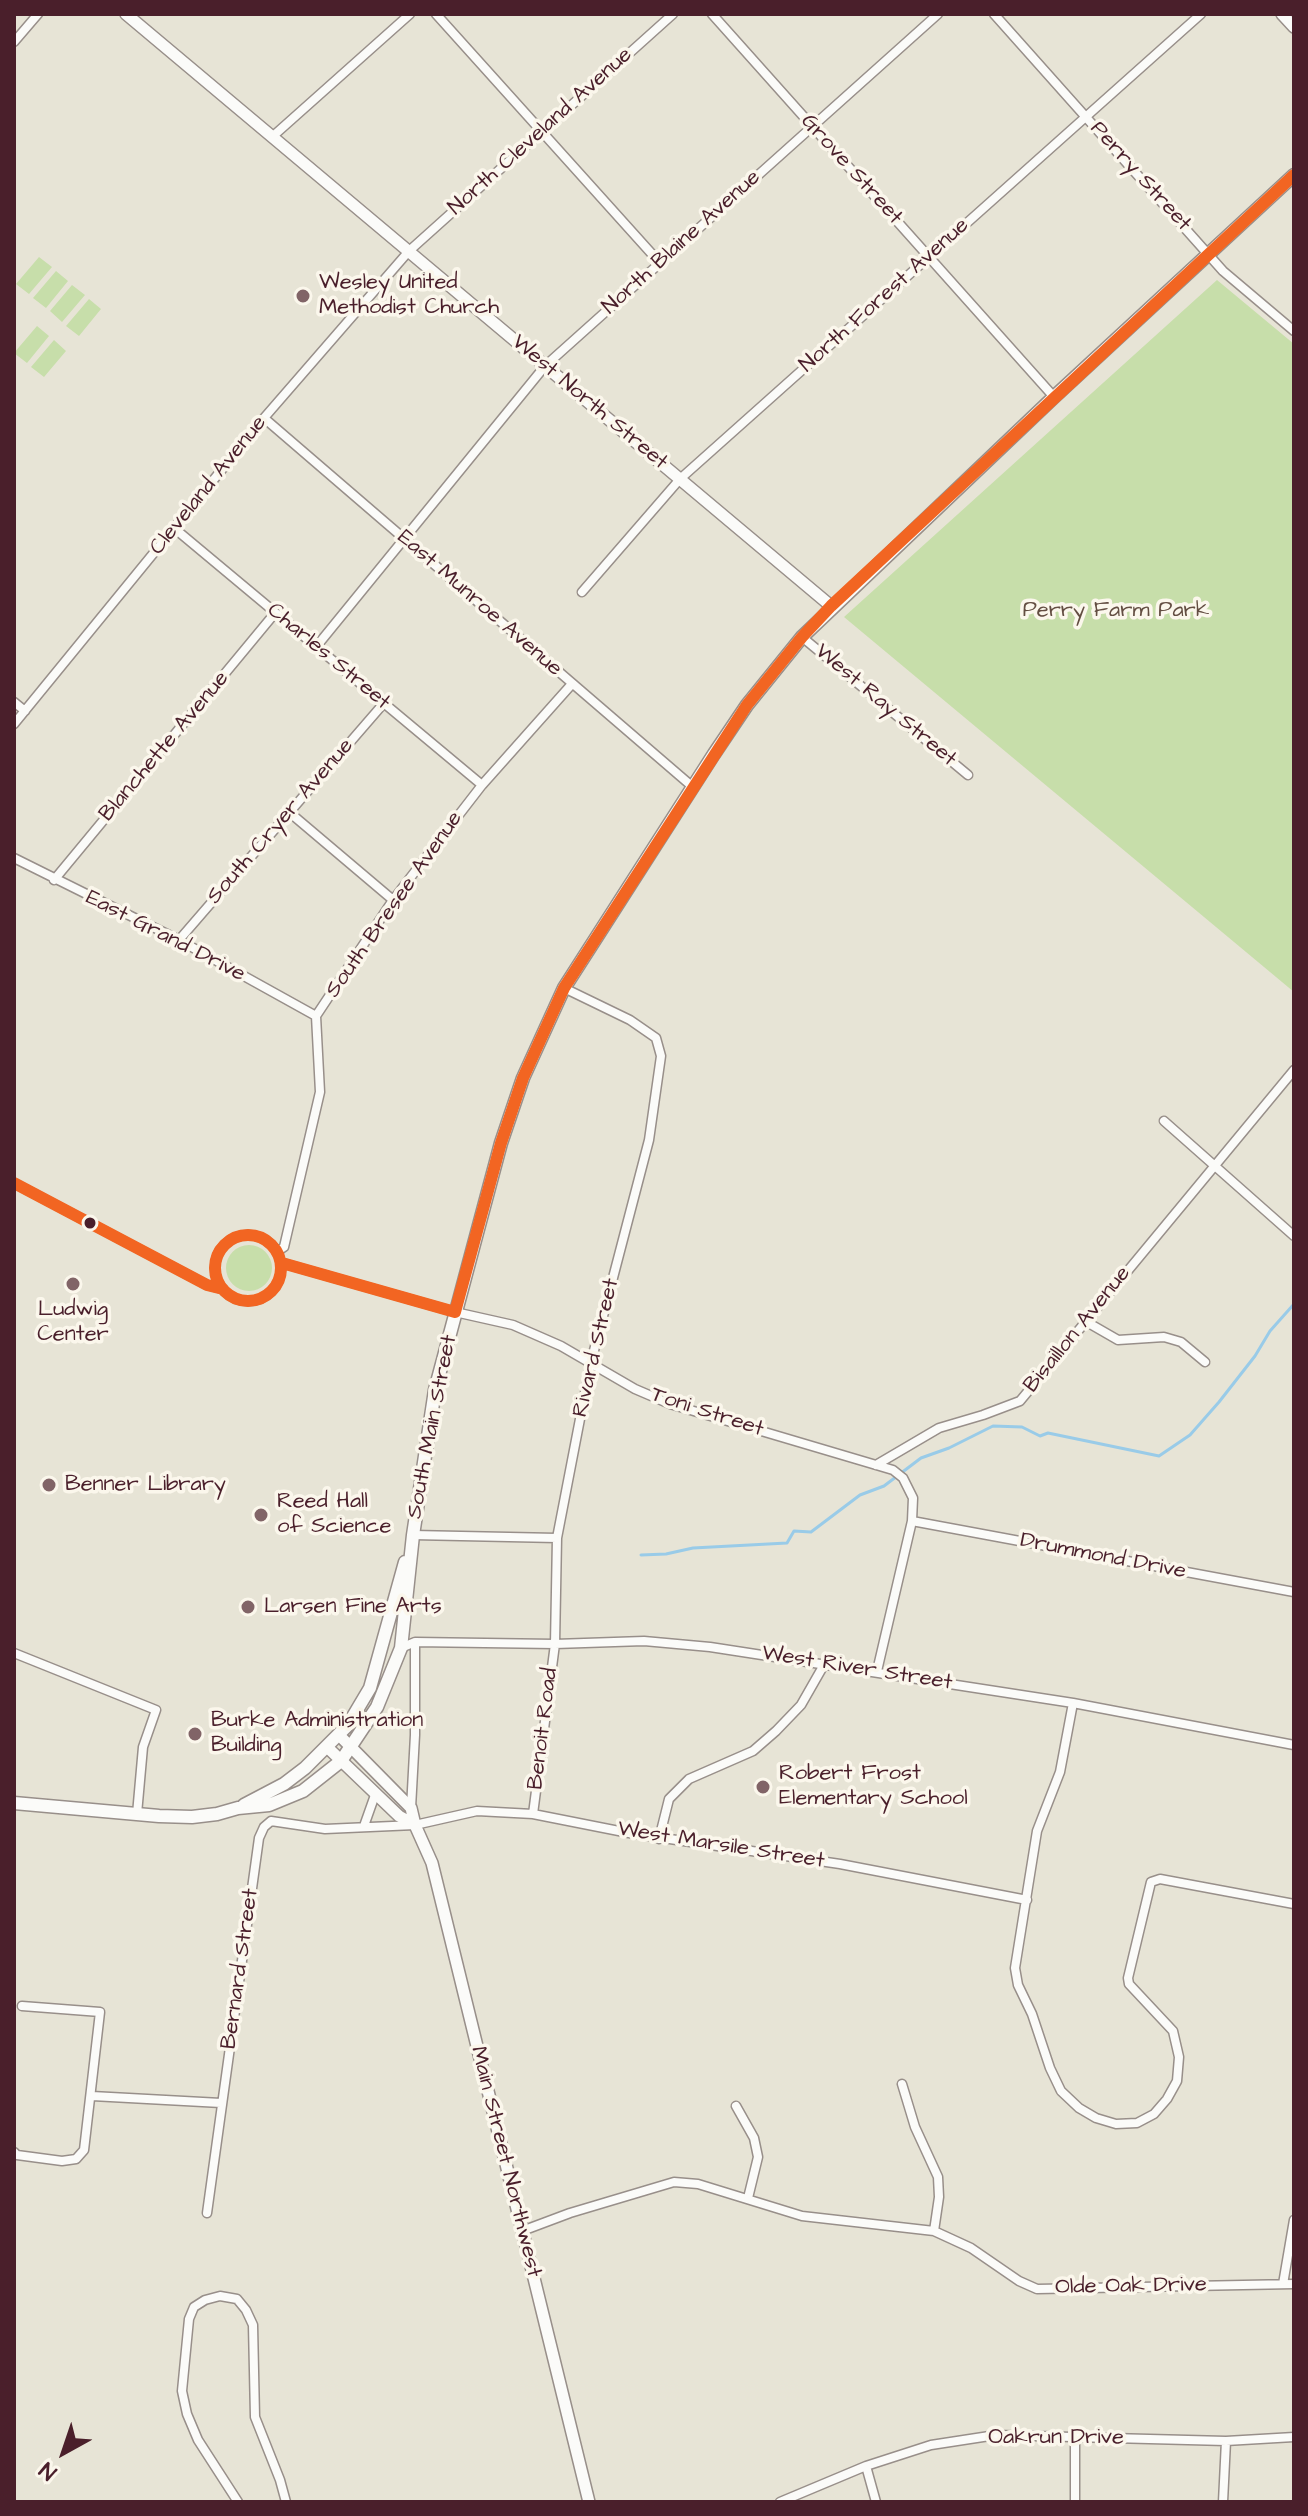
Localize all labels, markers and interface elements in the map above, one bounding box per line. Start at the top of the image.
street label: North Cleveland Avenue [444,42,638,222]
street label: Grove Street [794,109,908,231]
street label: Perry Street [1084,117,1196,237]
street label: North Blaine Avenue [597,165,767,321]
street label: North Forest Avenue [795,213,975,379]
place label: Wesley United Methodist Church [319,270,499,322]
marker: Wesley United Methodist Church [294,287,312,305]
street label: West North Street [505,330,673,476]
street label: Cleveland Avenue [145,411,273,561]
street label: East Munroe Avenue [391,525,567,683]
street label: Charles Street [261,598,395,716]
park label: Perry Farm Park [1023,598,1209,624]
street label: West Ray Street [809,639,961,773]
street label: Blanchette Avenue [94,667,236,827]
street label: South Cryer Avenue [202,734,360,910]
street label: South Bresee Avenue [321,807,469,1003]
street label: East Grand Drive [81,885,249,989]
unlabelled marker [82,1215,98,1231]
street label: Bisaillon Avenue [1019,1261,1137,1399]
marker: Ludwig Center [64,1275,82,1293]
street label: Rivard Street [568,1276,626,1420]
place label: Ludwig Center [37,1297,109,1348]
street label: South Main Street [402,1333,464,1521]
street label: Toni Street [647,1382,767,1444]
place label: Benner Library [65,1472,226,1498]
marker: Benner Library [40,1476,58,1494]
place label: Reed Hall of Science [277,1489,391,1540]
marker: Reed Hall of Science [252,1506,270,1524]
street label: Drummond Drive [1018,1528,1188,1586]
place label: Larsen Fine Arts [264,1594,442,1620]
marker: Larsen Fine Arts [239,1598,257,1616]
street label: West River Street [760,1641,954,1697]
street label: Benoit Road [523,1667,565,1791]
place label: Burke Administration Building [211,1708,423,1760]
marker: Burke Administration Building [186,1725,204,1743]
place label: Robert Frost Elementary School [779,1761,968,1812]
marker: Robert Frost Elementary School [754,1778,772,1796]
street label: West Marsile Street [616,1817,826,1875]
street label: Bernard Street [217,1887,265,2051]
street label: Main Street Northwest [464,2044,546,2280]
street label: Olde Oak Drive [1055,2272,1207,2302]
north arrow [24,2412,104,2492]
street label: Oakrun Drive [988,2425,1124,2451]
text: N [33,2454,64,2487]

